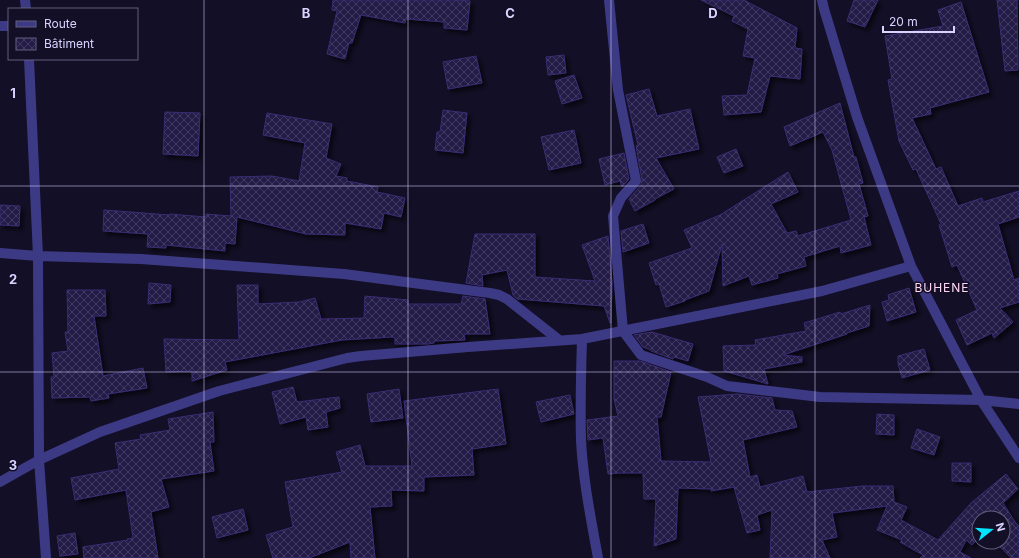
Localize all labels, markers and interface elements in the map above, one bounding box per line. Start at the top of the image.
text: B [302,5,311,21]
text: C [505,5,515,21]
text: D [708,5,718,21]
legend [8,8,138,60]
scale bar [883,8,954,34]
text: 20 m [889,14,918,29]
text: Route [44,16,77,31]
text: Bâtiment [44,36,94,51]
text: 1 [10,85,16,101]
text: 2 [9,271,17,287]
district label: BUHENE [914,280,970,295]
text: 3 [9,457,17,473]
north arrow [971,510,1011,550]
text: N [993,521,1008,533]

